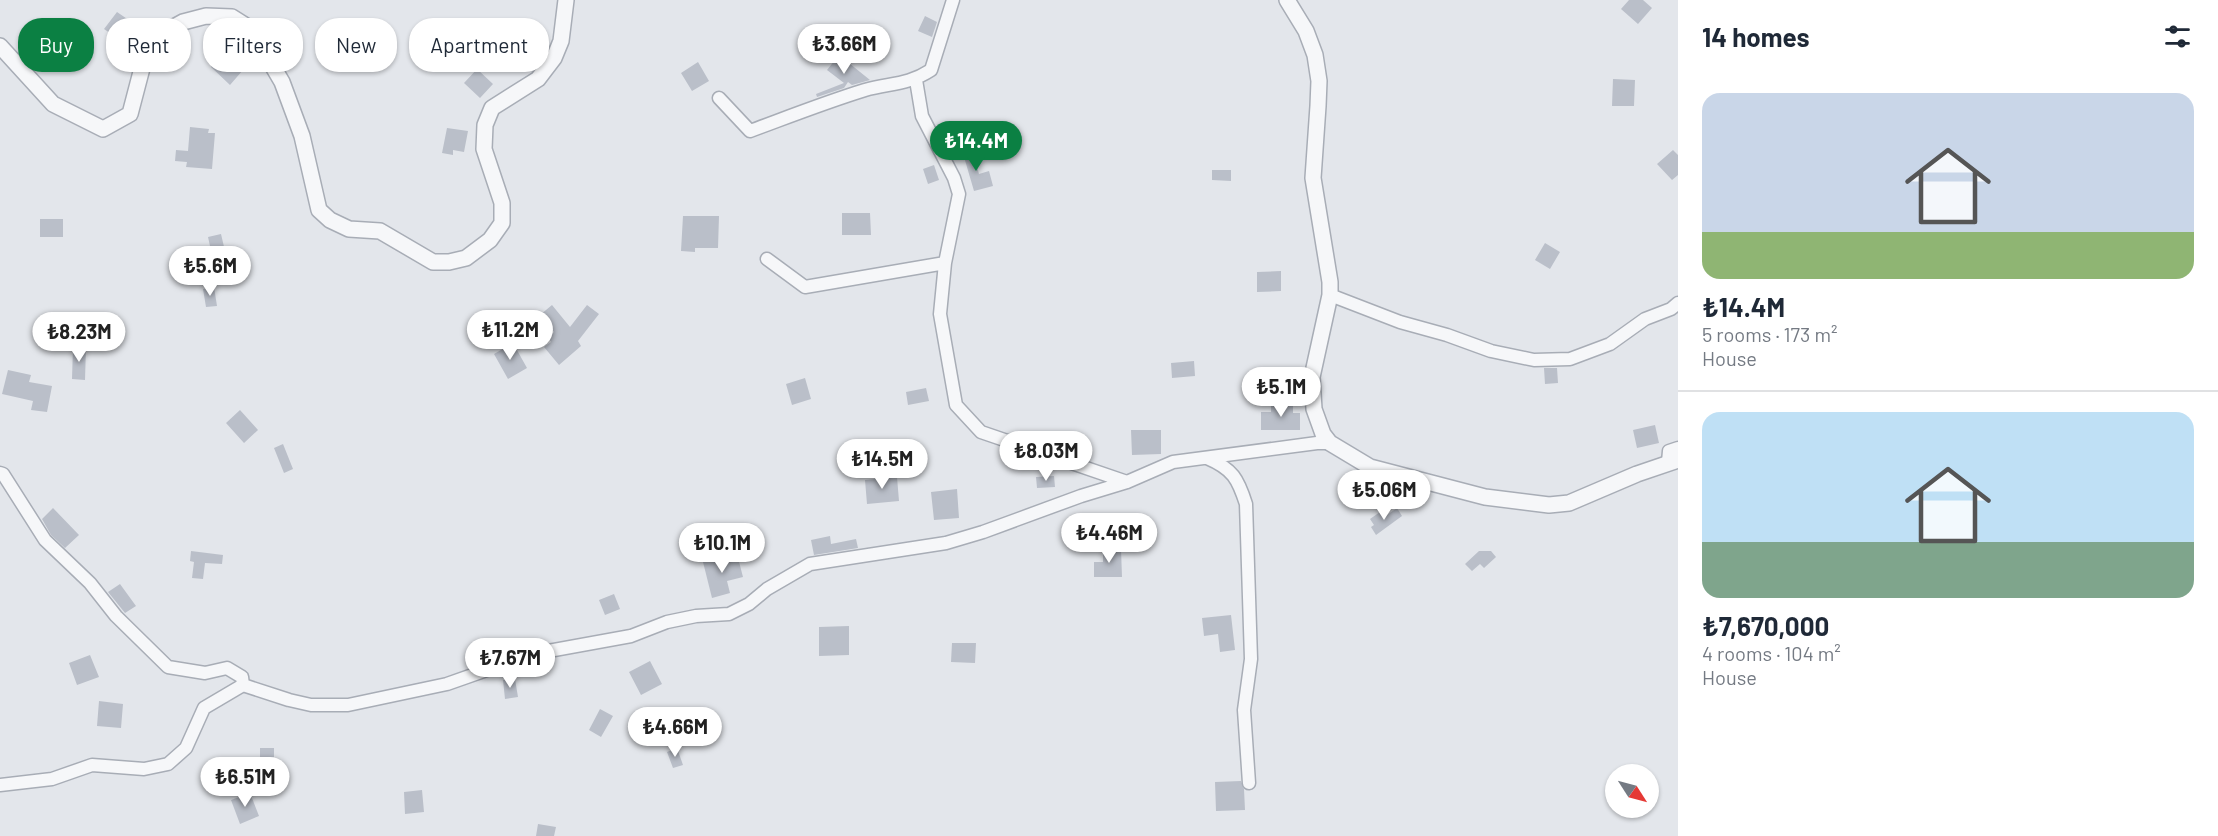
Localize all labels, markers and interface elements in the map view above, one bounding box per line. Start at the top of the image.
chip: Buy [18,18,94,72]
chip: Rent [106,18,191,72]
chip: Filters [203,18,303,72]
chip: New [315,18,397,72]
chip: Apartment [409,18,549,72]
icon: filters [2161,20,2194,53]
text: 14 homes [1702,21,1809,52]
pin: ₺3.66M [795,24,893,75]
text: ₺3.66M [812,31,876,55]
pin: ₺14.4M [927,121,1025,172]
text: ₺14.4M [944,128,1008,152]
icon: home [1894,132,2002,240]
pin: ₺5.6M [168,246,252,297]
text: ₺5.6M [183,253,237,277]
text: ₺14.4M [1702,291,1785,322]
pin: ₺11.2M [461,310,559,361]
pin: ₺8.23M [30,312,128,363]
text: ₺11.2M [481,317,539,341]
text: ₺8.23M [46,319,112,343]
text: 5 rooms · 173 m² [1702,322,1837,346]
text: House [1702,346,1757,370]
pin: ₺5.1M [1239,367,1323,418]
text: ₺5.1M [1256,374,1306,398]
pin: ₺8.03M [997,431,1095,482]
text: ₺8.03M [1013,438,1079,462]
pin: ₺14.5M [833,439,931,490]
text: ₺14.5M [851,446,913,470]
icon: home [1894,451,2002,559]
pin: ₺5.06M [1335,470,1433,521]
text: ₺5.06M [1351,477,1417,501]
pin: ₺4.46M [1060,513,1158,564]
text: ₺4.46M [1075,520,1143,544]
pin: ₺10.1M [673,523,771,574]
text: ₺10.1M [693,530,751,554]
text: ₺7,670,000 [1702,610,1829,641]
pin: ₺7.67M [461,638,559,689]
text: 4 rooms · 104 m² [1702,641,1841,665]
text: ₺7.67M [479,645,541,669]
text: House [1702,665,1757,689]
pin: ₺4.66M [626,707,724,758]
text: ₺4.66M [642,714,708,738]
pin: ₺6.51M [196,757,294,808]
text: ₺6.51M [214,764,276,788]
north arrow [1605,764,1659,818]
map controls [1605,764,1659,818]

